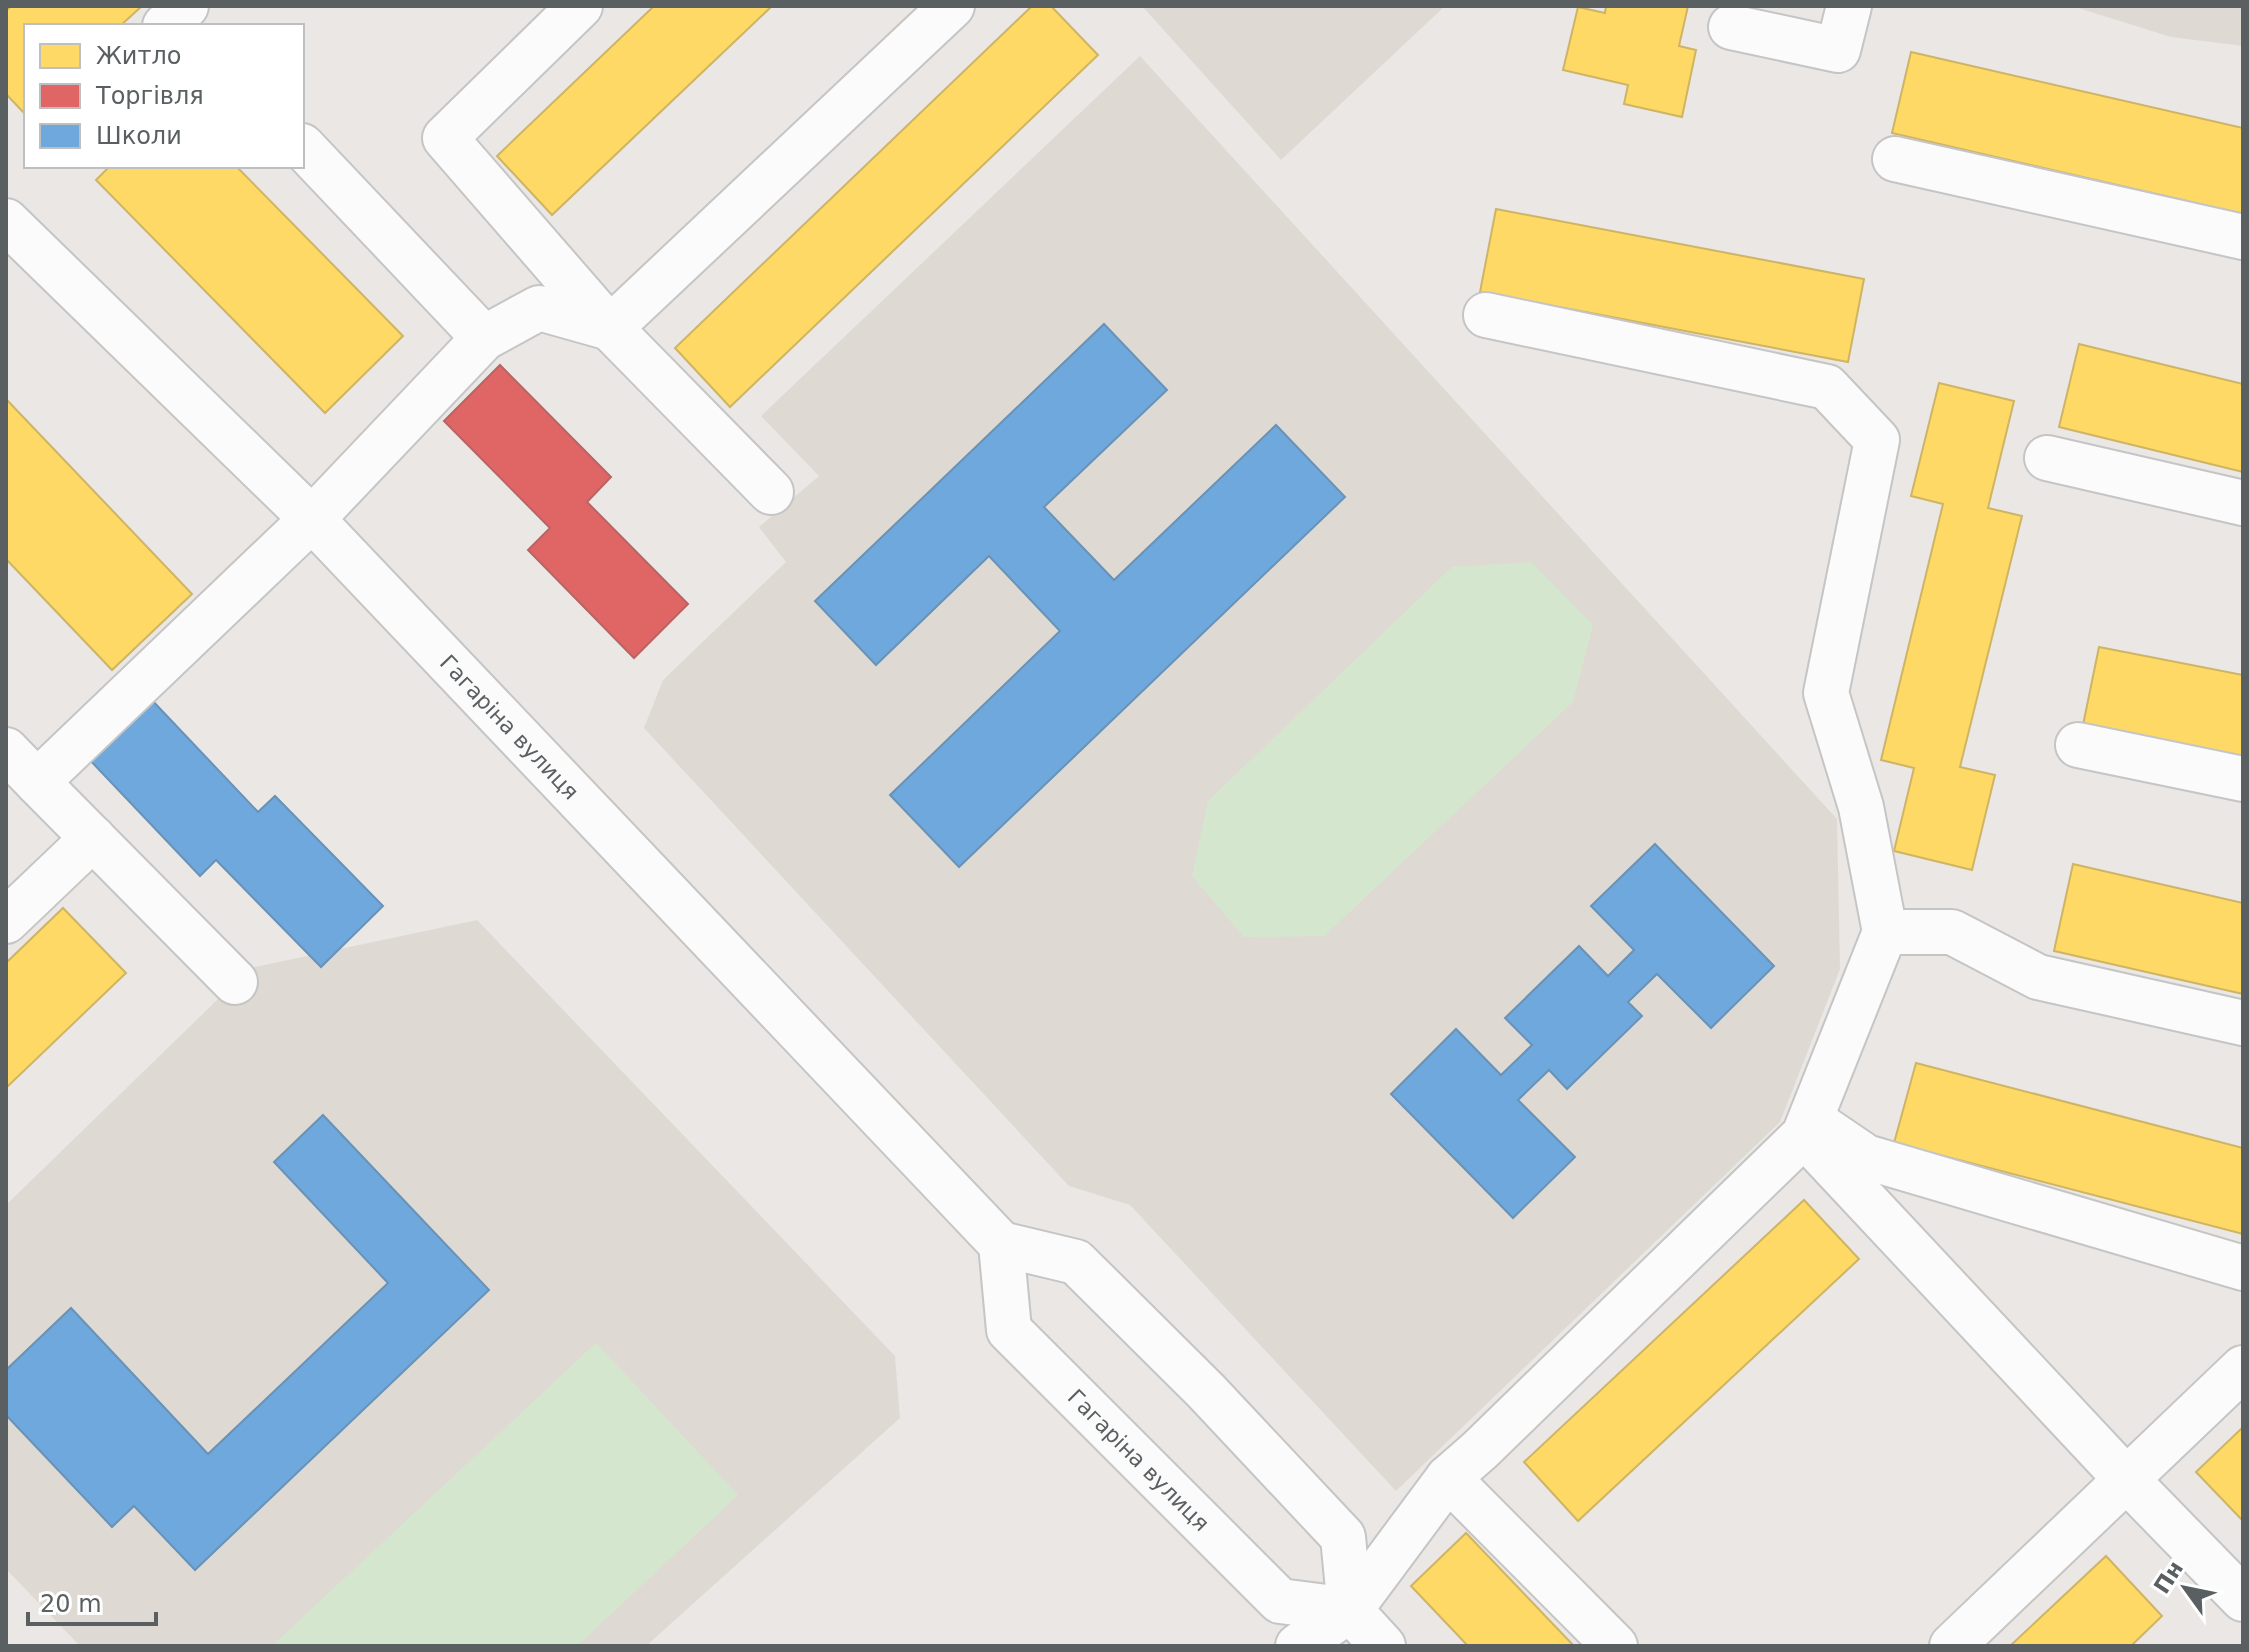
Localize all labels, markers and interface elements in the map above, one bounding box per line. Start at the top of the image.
legend [24,24,304,168]
text: Житло [96,42,181,70]
text: Торгівля [95,82,204,110]
text: Школи [96,122,182,150]
street label: Гагаріна вулиця [435,650,584,804]
street label: Гагаріна вулиця [1063,1384,1215,1536]
north arrow [2145,1548,2225,1628]
text: Пн [2149,1556,2188,1598]
scale bar [28,1576,156,1626]
text: 20 m [40,1590,102,1618]

